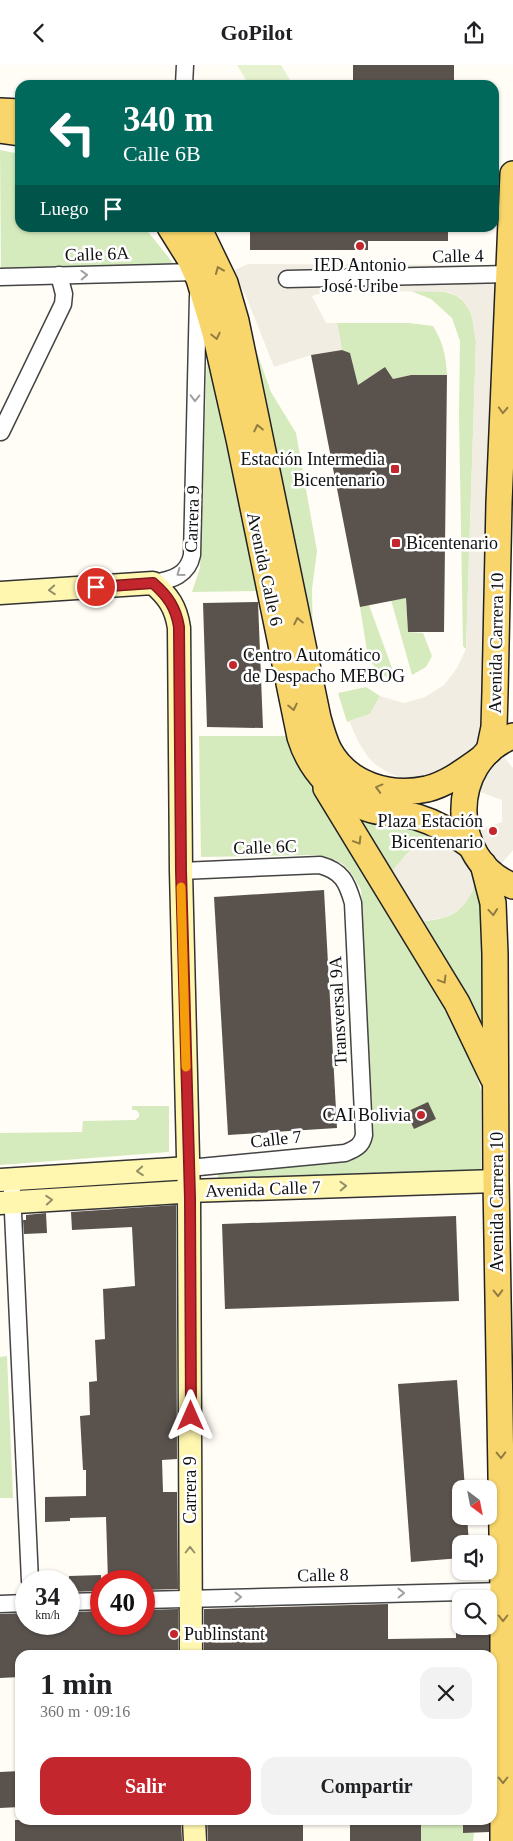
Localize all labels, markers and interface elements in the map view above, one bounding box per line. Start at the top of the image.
icon: back [25,19,53,47]
icon: share [460,19,488,47]
text: GoPilot [220,20,293,45]
icon: left [40,100,105,165]
text: 340 m [123,100,213,139]
text: Calle 6B [123,141,201,166]
icon: arrive [99,195,127,223]
text: Luego [40,198,89,219]
marker: IED Antonio José Uribe [354,240,366,252]
street label: Calle 6A [64,243,130,265]
street label: Calle 4 [432,246,484,266]
place label: IED Antonio José Uribe [314,255,406,296]
one-way arrow [215,266,226,275]
one-way arrow [80,270,88,280]
one-way arrow [210,332,221,341]
one-way arrow [190,394,200,402]
one-way arrow [498,407,509,415]
one-way arrow [253,423,263,432]
place label: Estación Intermedia Bicentenario [241,449,385,490]
marker: Estación Intermedia Bicentenario [389,463,401,475]
street label: Carrera 9 [181,485,203,553]
street label: Avenida Calle 6 [243,510,287,628]
place label: Bicentenario [406,533,498,553]
marker: Bicentenario [390,537,402,549]
pin [75,566,117,608]
one-way arrow [176,567,186,576]
icon: arrive [82,573,110,601]
street label: Avenida Carrera 10 [485,573,507,713]
one-way arrow [48,584,56,595]
one-way arrow [293,617,304,625]
place label: Centro Automático de Despacho MEBOG [243,645,405,686]
marker: Centro Automático de Despacho MEBOG [227,659,239,671]
one-way arrow [288,702,298,711]
one-way arrow [375,783,383,793]
place label: Plaza Estación Bicentenario [378,811,483,852]
marker: Plaza Estación Bicentenario [487,825,499,837]
street label: Calle 6C [233,836,297,858]
one-way arrow [352,836,362,845]
one-way arrow [488,908,499,916]
street label: Transversal 9A [325,956,351,1066]
one-way arrow [436,974,446,983]
place label: CAI Bolivia [323,1105,411,1125]
marker: CAI Bolivia [415,1109,427,1121]
street label: Calle 7 [249,1126,303,1152]
street label: Avenida Carrera 10 [487,1132,507,1272]
one-way arrow [136,1165,144,1176]
street label: Avenida Calle 7 [205,1177,321,1201]
one-way arrow [340,1181,347,1191]
one-way arrow [45,1195,53,1206]
one-way arrow [493,1290,503,1297]
position arrow [164,1389,216,1441]
one-way arrow [496,1452,506,1460]
street label: Carrera 9 [180,1456,200,1524]
north arrow [452,1480,498,1525]
map controls [452,1480,497,1635]
button: sound [452,1535,497,1580]
one-way arrow [185,1546,195,1554]
street label: Calle 8 [297,1565,349,1585]
speed limit sign: 40 [90,1570,155,1635]
text: 34 [35,1583,60,1610]
one-way arrow [397,1588,405,1599]
button: search [452,1590,497,1635]
one-way arrow [235,1592,243,1603]
text: km/h [35,1608,60,1622]
one-way arrow [498,1614,508,1622]
place label: Publinstant [184,1624,265,1644]
marker: Publinstant [168,1628,180,1640]
text: 1 min [40,1667,113,1700]
button: close [420,1667,472,1719]
text: 360 m · 09:16 [40,1703,130,1720]
button: Salir [40,1757,251,1815]
button: Compartir [261,1757,472,1815]
one-way arrow [498,1777,508,1785]

